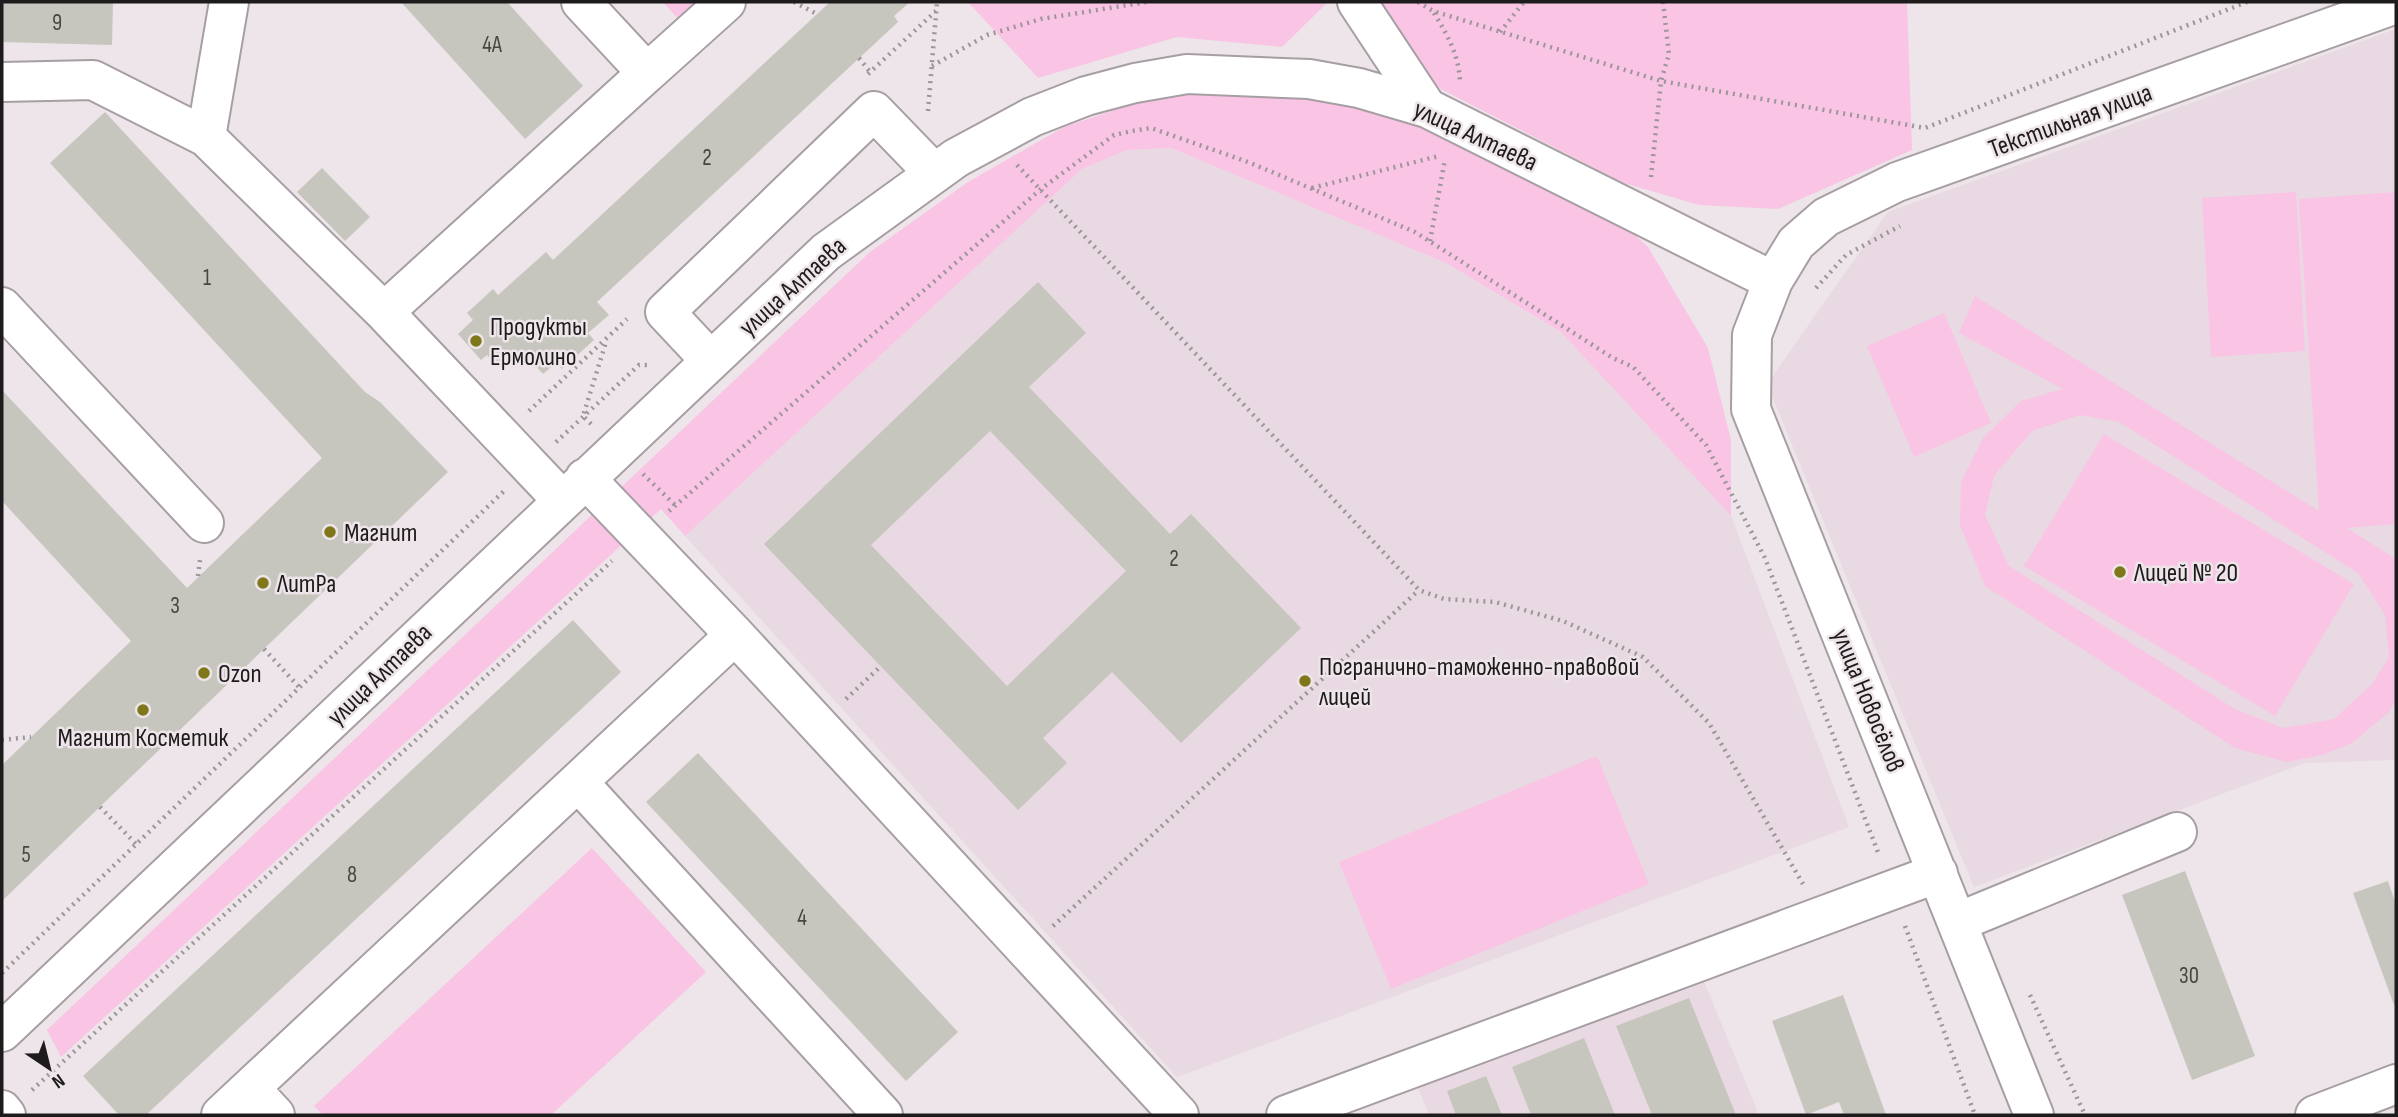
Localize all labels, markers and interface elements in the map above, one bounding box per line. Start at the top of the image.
house number: 9 [52,9,62,37]
house number: 4А [482,31,502,59]
street label: Текстильная улица [1985,77,2156,165]
street label: улица Алтаева [1408,94,1542,179]
house number: 2 [702,144,712,172]
street label: улица Алтаева [733,231,853,343]
house number: 1 [203,264,211,292]
place label: Продукты Ермолино [490,312,587,373]
marker: Продукты Ермолино [468,333,484,349]
place label: Магнит [344,518,417,549]
marker: Магнит [322,524,338,540]
house number: 2 [1169,545,1179,573]
place label: Лицей № 20 [2133,558,2238,589]
marker: Лицей № 20 [2112,564,2128,580]
place label: ЛитРа [276,569,336,600]
marker: ЛитРа [255,575,271,591]
house number: 3 [170,592,180,620]
street label: улица Алтаева [321,618,439,733]
street label: улица Новосёлов [1825,624,1910,777]
place label: Погранично-таможенно-правовой лицей [1319,652,1639,713]
place label: Ozon [218,659,262,690]
marker: Ozon [196,665,212,681]
marker: Погранично-таможенно-правовой лицей [1297,673,1313,689]
marker: Магнит Косметик [135,702,151,718]
place label: Магнит Косметик [58,723,229,754]
house number: 5 [21,841,31,869]
house number: 8 [347,861,357,889]
house number: 4 [797,904,807,932]
house number: 30 [2179,962,2199,990]
north arrow [14,1033,84,1103]
text: N [47,1068,69,1093]

